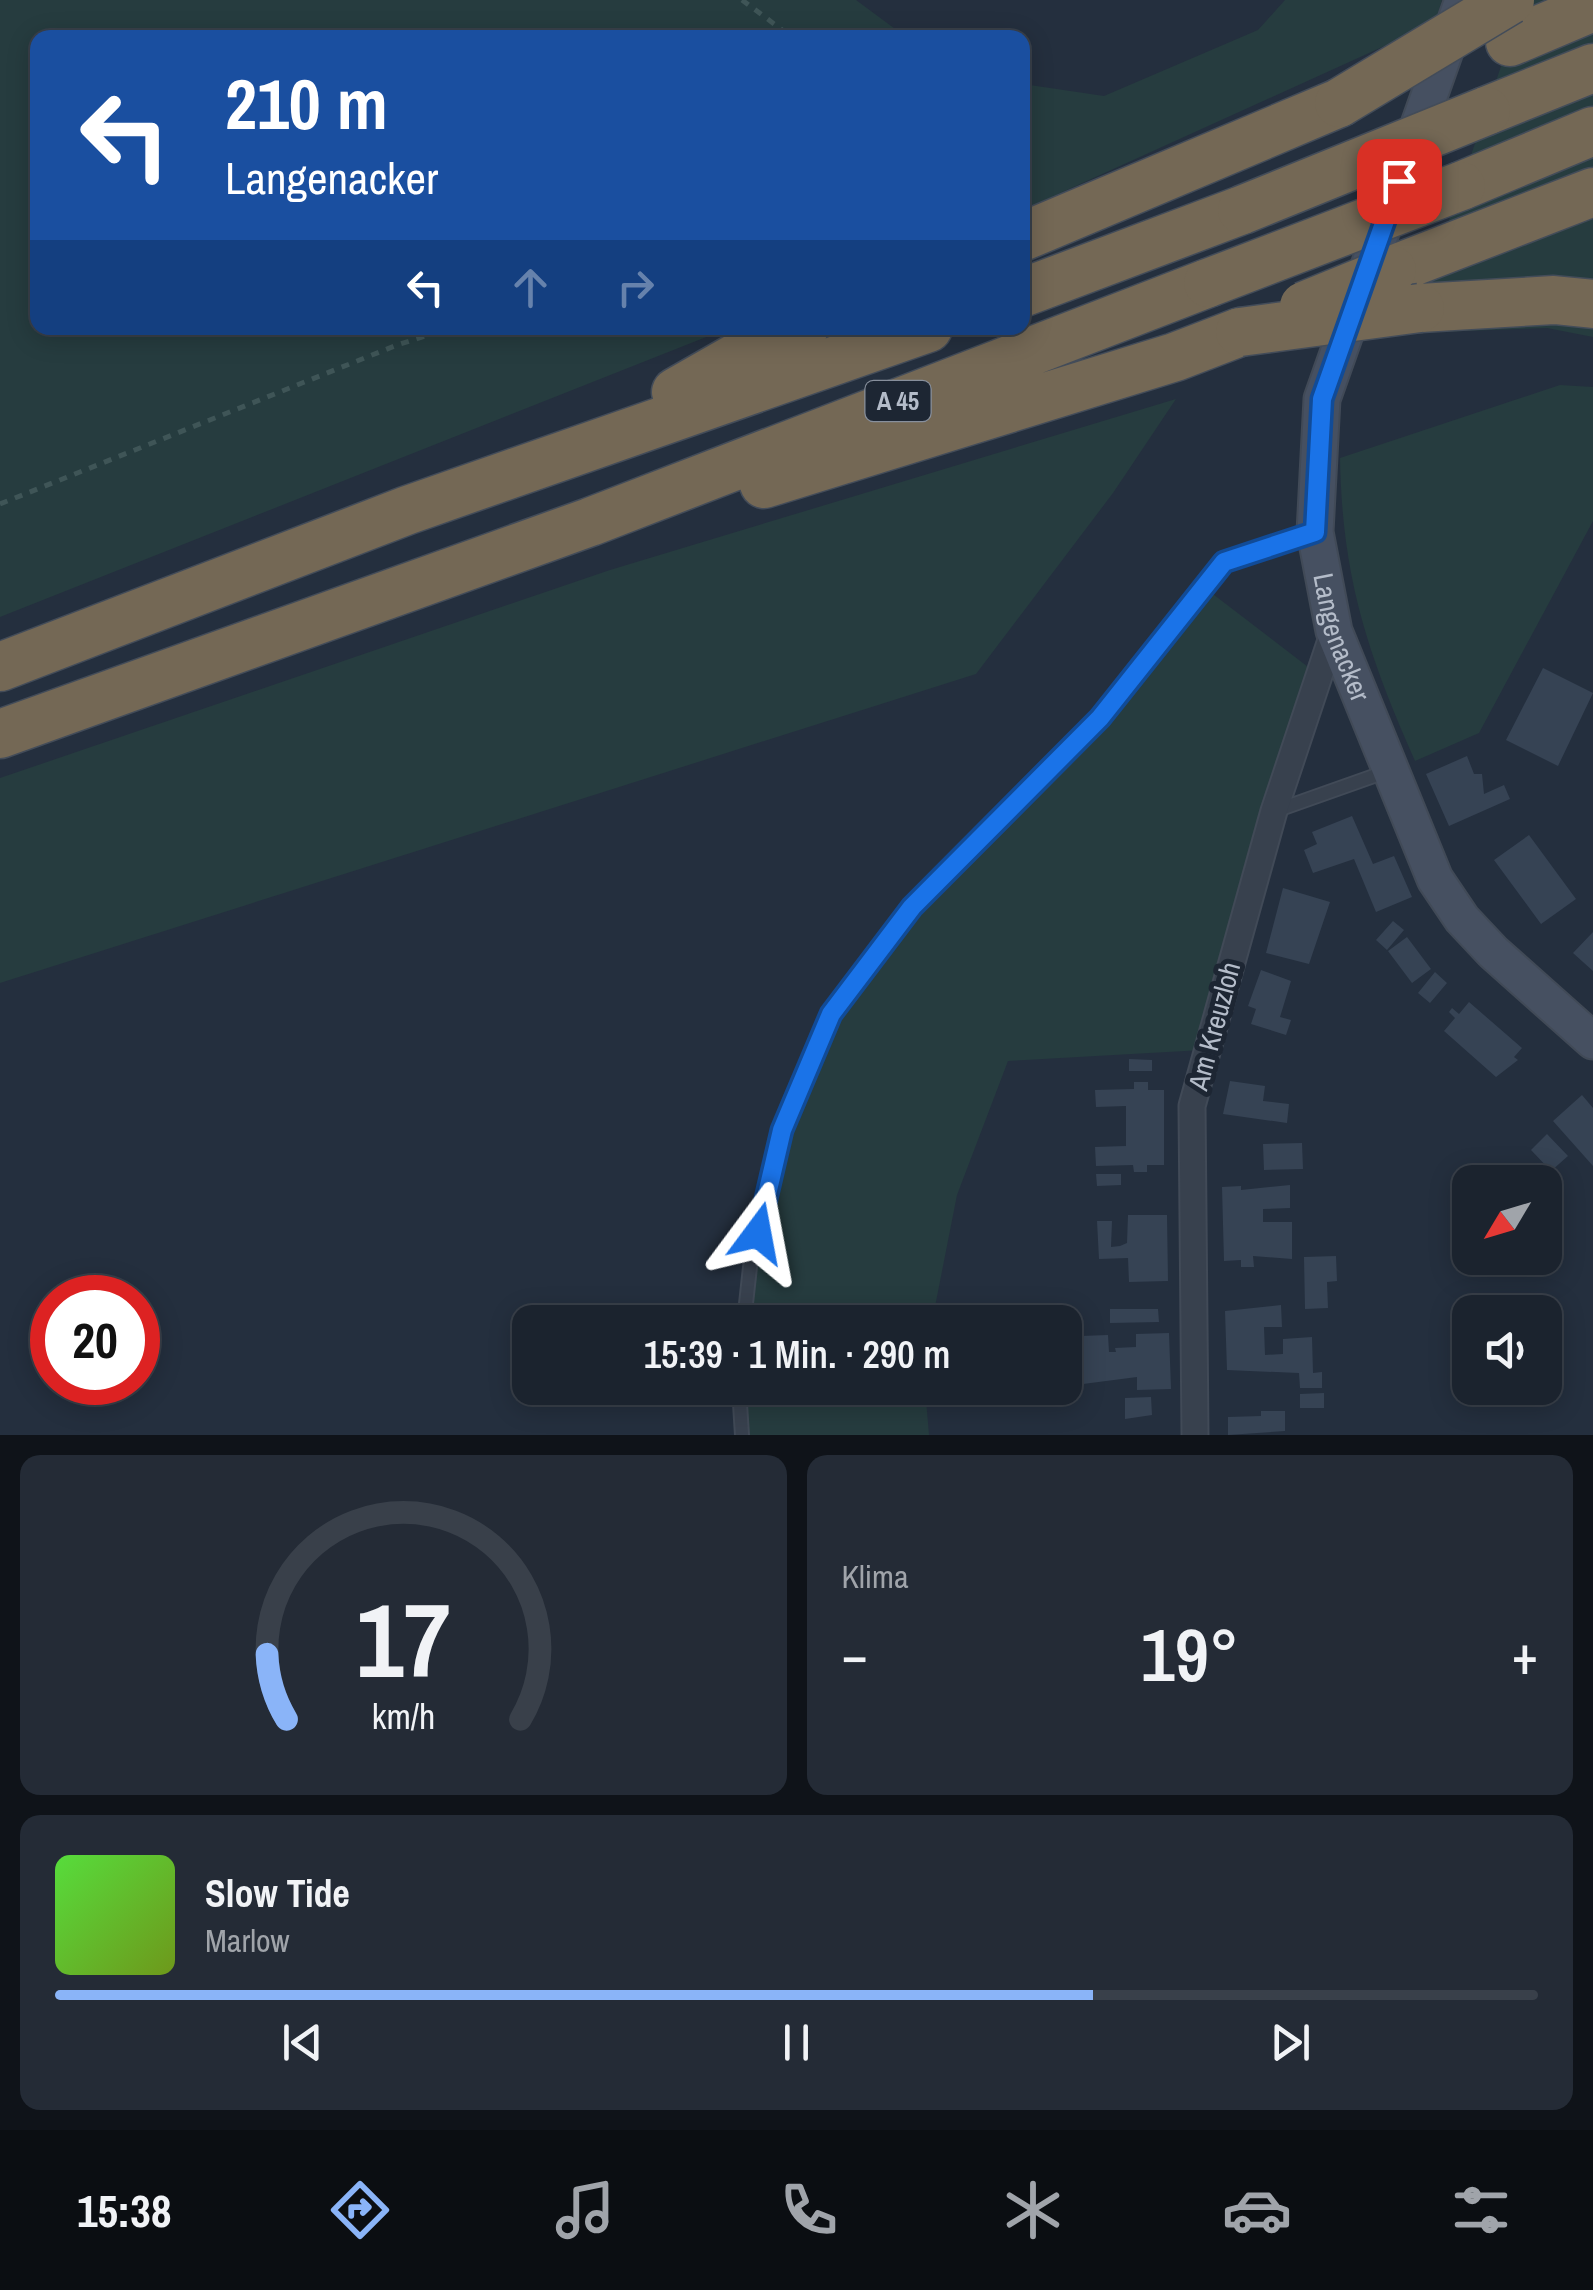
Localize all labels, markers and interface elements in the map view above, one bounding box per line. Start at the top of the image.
text: 210 m [225,57,388,151]
icon: left [60,70,190,200]
pin [1357,139,1442,224]
text: Langenacker [225,147,438,208]
icon: arrive [1372,154,1427,209]
icon: left [398,260,453,315]
icon: ahead [503,260,558,315]
icon: right [608,260,663,315]
road number: A 45 [866,381,930,421]
street label: Langenacker [1304,570,1380,707]
street label: Am Kreuzloh [1178,958,1249,1095]
north arrow [1452,1165,1562,1275]
map controls [1452,1165,1562,1405]
position arrow [706,1181,810,1285]
speed limit sign: 20 [30,1275,160,1405]
button: sound [1452,1295,1562,1405]
text: 15:39 · 1 Min. · 290 m [644,1329,950,1380]
text: Klima [842,1555,909,1598]
text: 17 [356,1569,451,1709]
text: 19° [1141,1603,1239,1704]
text: − [842,1617,868,1691]
text: + [1512,1617,1538,1691]
text: km/h [371,1692,435,1740]
text: Slow Tide [205,1868,350,1919]
text: Marlow [205,1919,290,1962]
icon: previous [275,2015,330,2070]
icon: pause [769,2015,824,2070]
icon: next [1263,2015,1318,2070]
icon: directions [325,2175,395,2245]
icon: music [550,2175,620,2245]
icon: phone [774,2175,844,2245]
icon: climate [998,2175,1068,2245]
icon: car [1222,2175,1292,2245]
icon: filters [1446,2175,1516,2245]
text: 15:38 [77,2180,171,2241]

